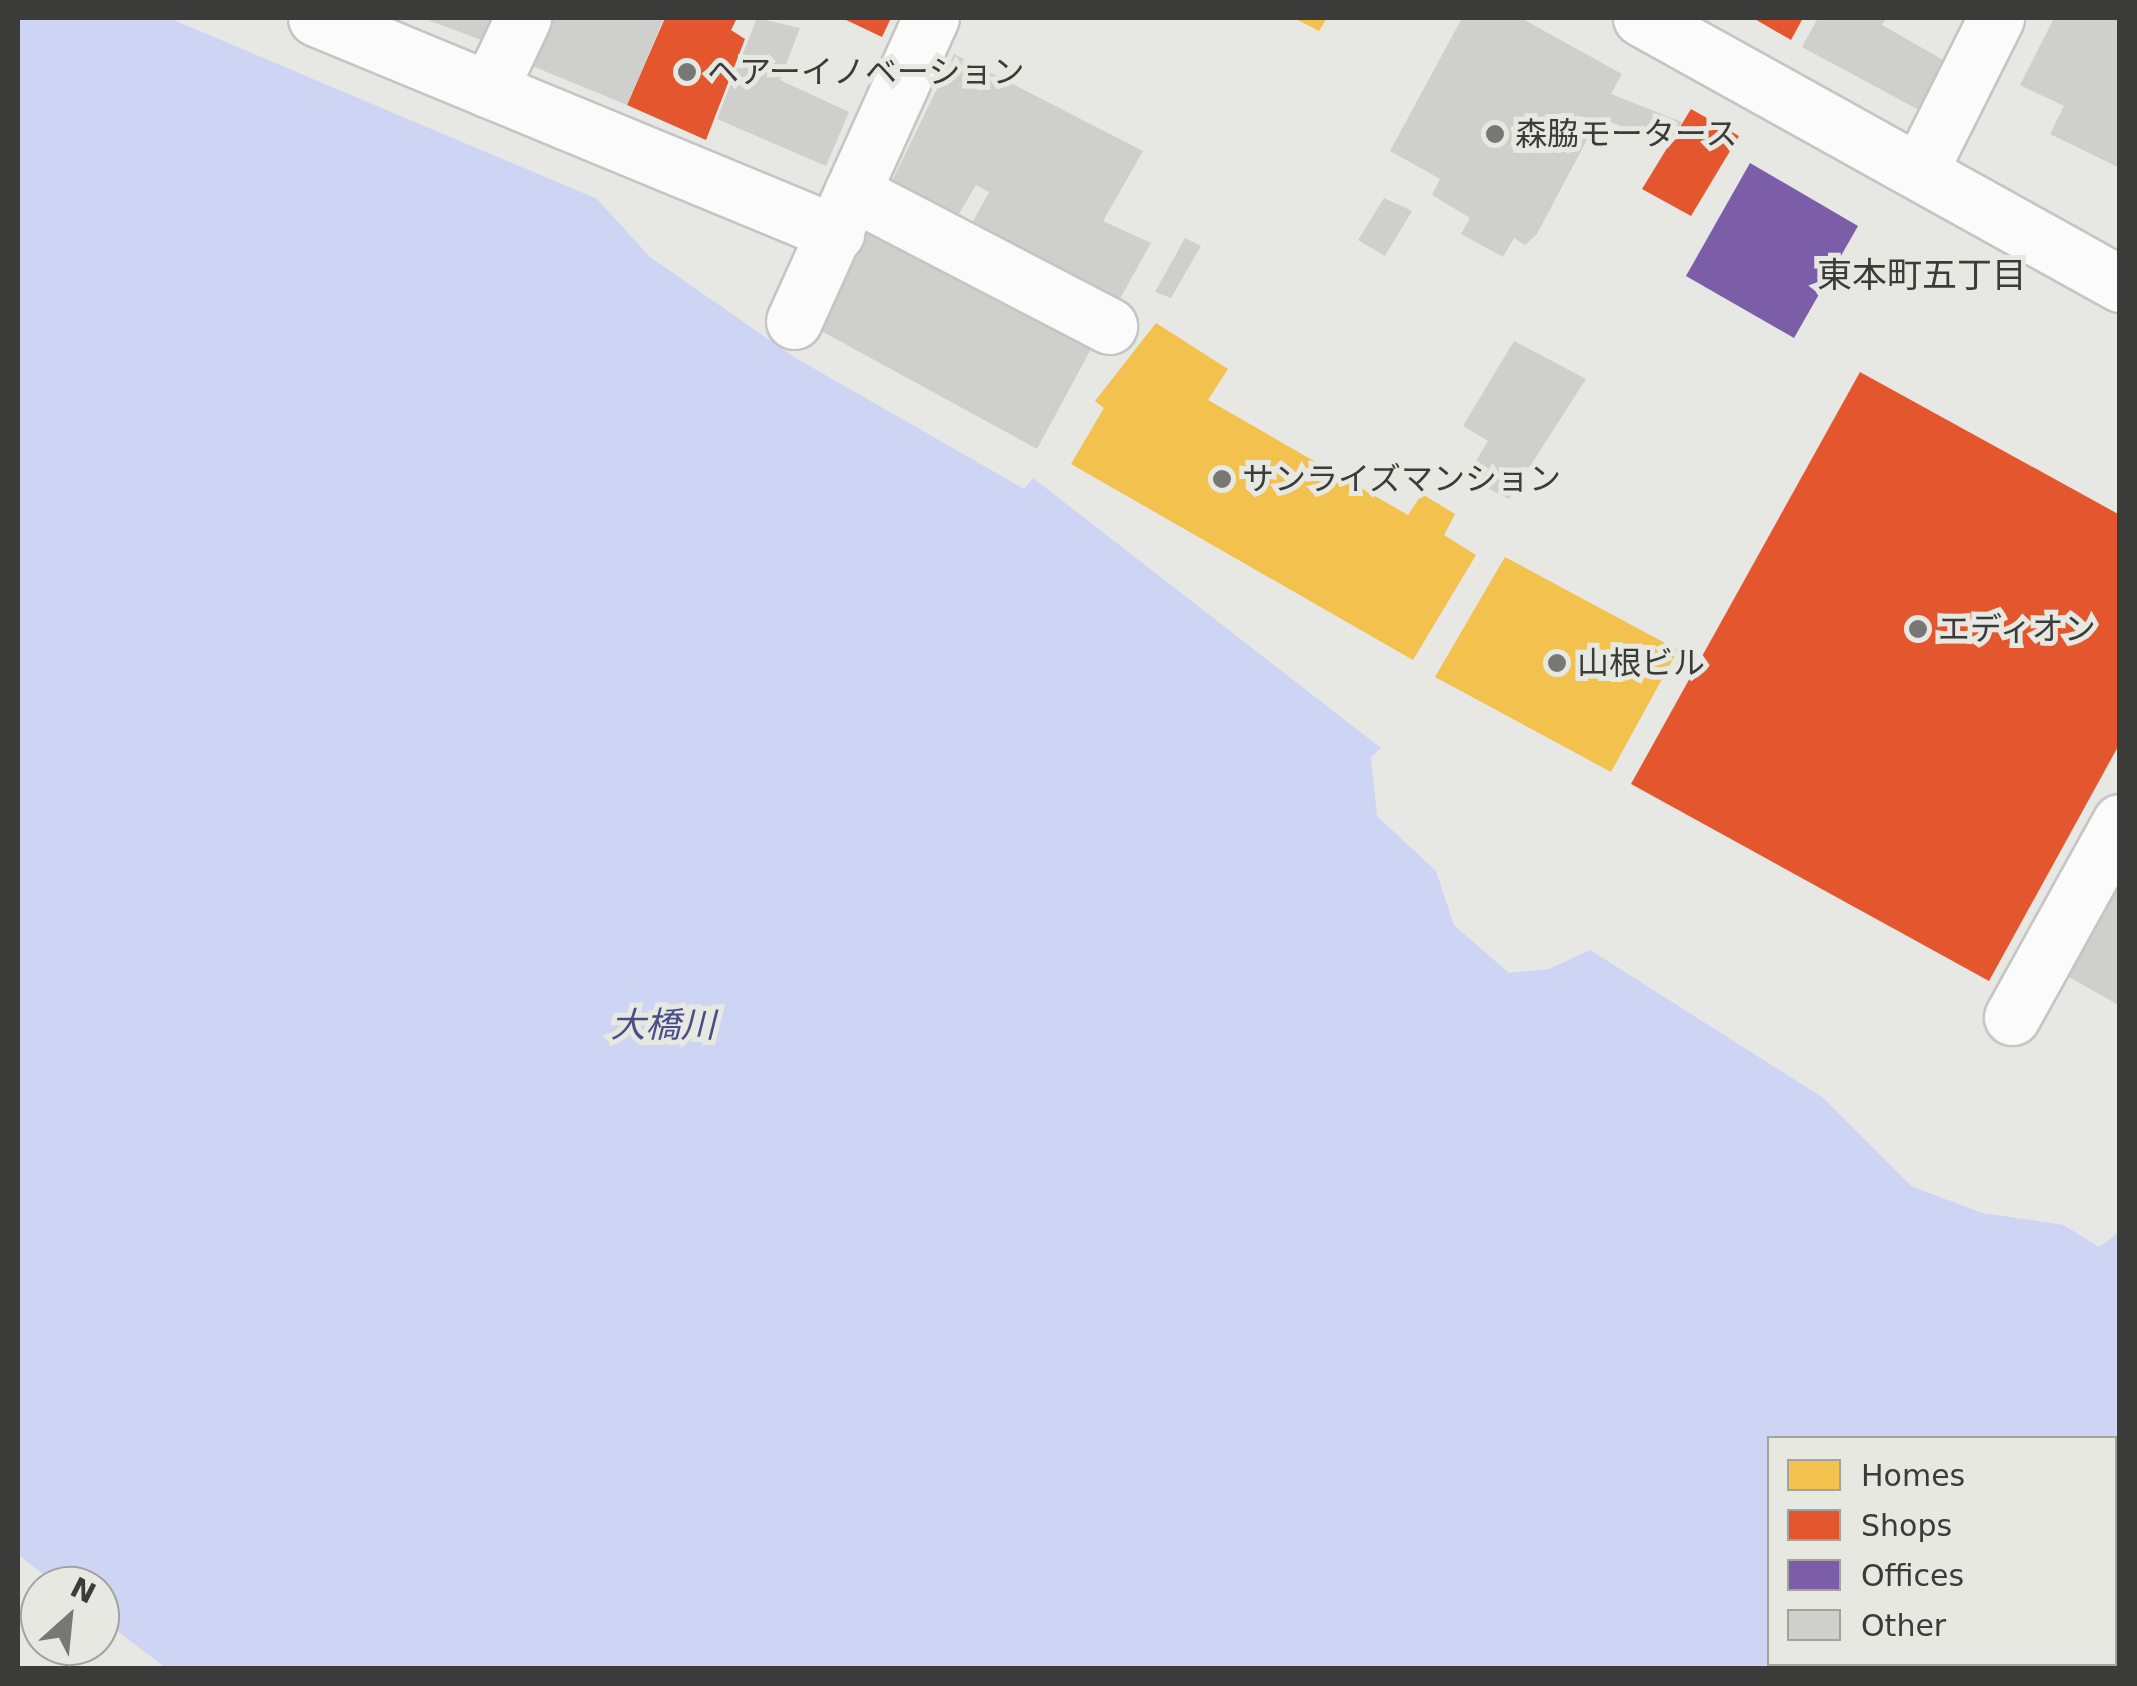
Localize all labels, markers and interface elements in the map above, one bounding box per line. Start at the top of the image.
place label: ヘアーイノベーション [707,53,1025,91]
marker: ヘアーイノベーション [676,61,698,83]
place label: 森脇モータース [1515,115,1739,153]
marker: 森脇モータース [1484,123,1506,145]
district label: 東本町五丁目 [1817,254,2027,296]
place label: サンライズマンション [1242,460,1562,498]
marker: サンライズマンション [1211,468,1233,490]
place label: エディオン [1938,610,2098,648]
marker: エディオン [1907,618,1929,640]
place label: 山根ビル [1577,644,1705,682]
marker: 山根ビル [1546,652,1568,674]
water label: 大橋川 [611,1004,715,1046]
legend [1767,1436,2117,1666]
text: Homes [1861,1458,1965,1493]
text: Shops [1861,1508,1952,1543]
text: Offices [1861,1558,1964,1593]
north arrow [20,1566,120,1666]
text: N [65,1571,101,1611]
text: Other [1861,1608,1946,1643]

